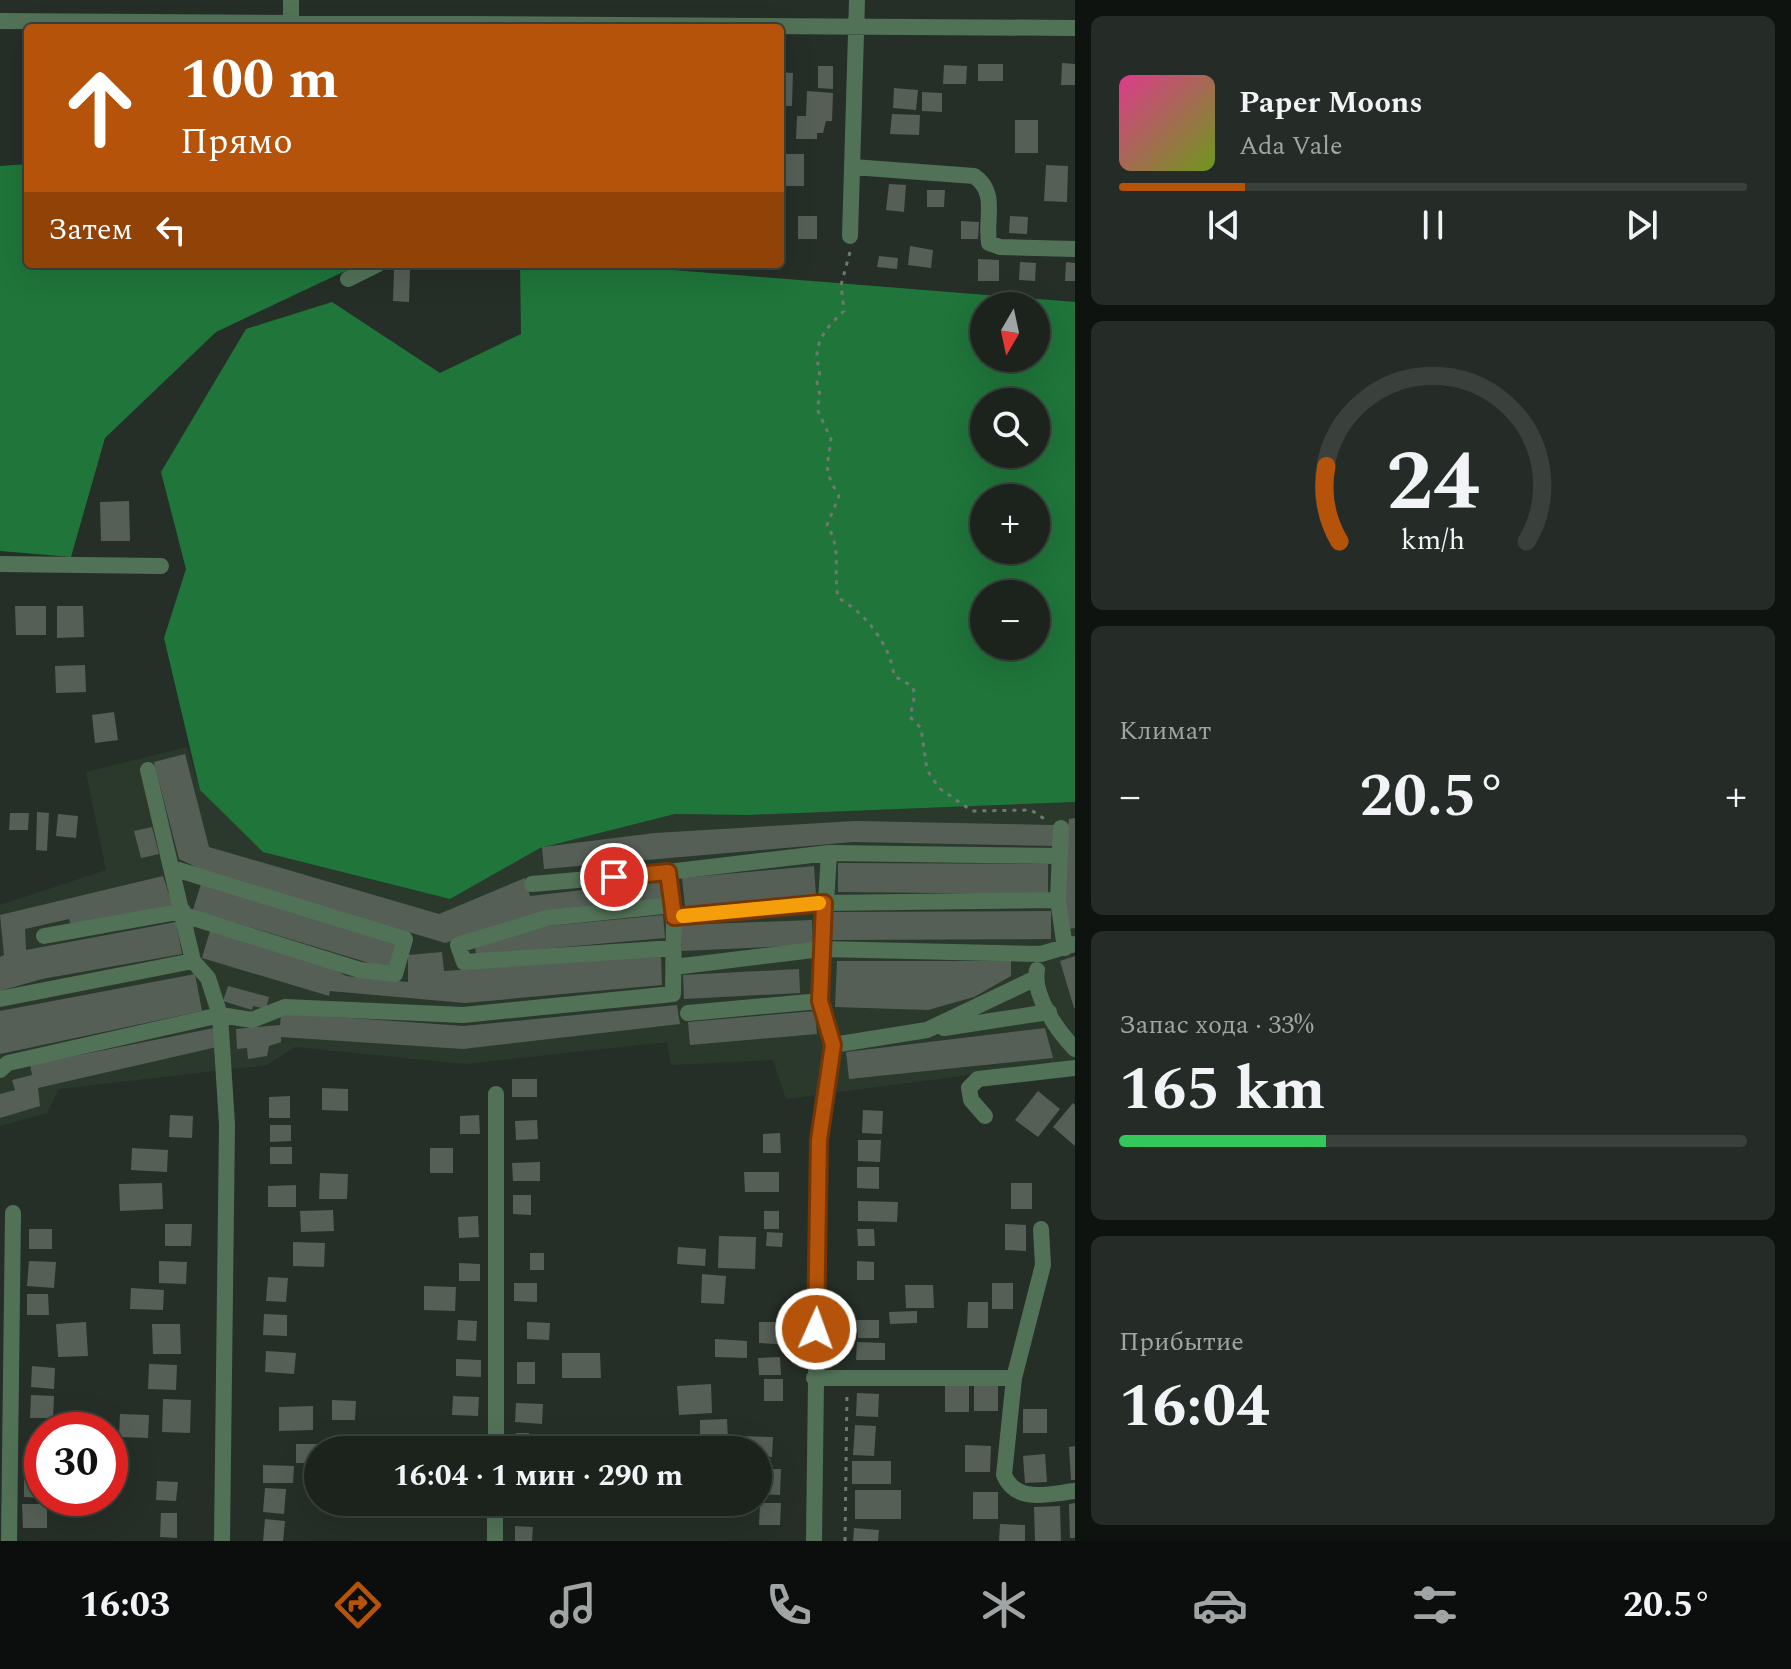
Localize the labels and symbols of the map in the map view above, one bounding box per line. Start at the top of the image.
north arrow [970,292,1050,372]
pin [580,843,648,911]
position arrow [774,1287,858,1371]
speed limit sign: 30 [24,1412,128,1516]

